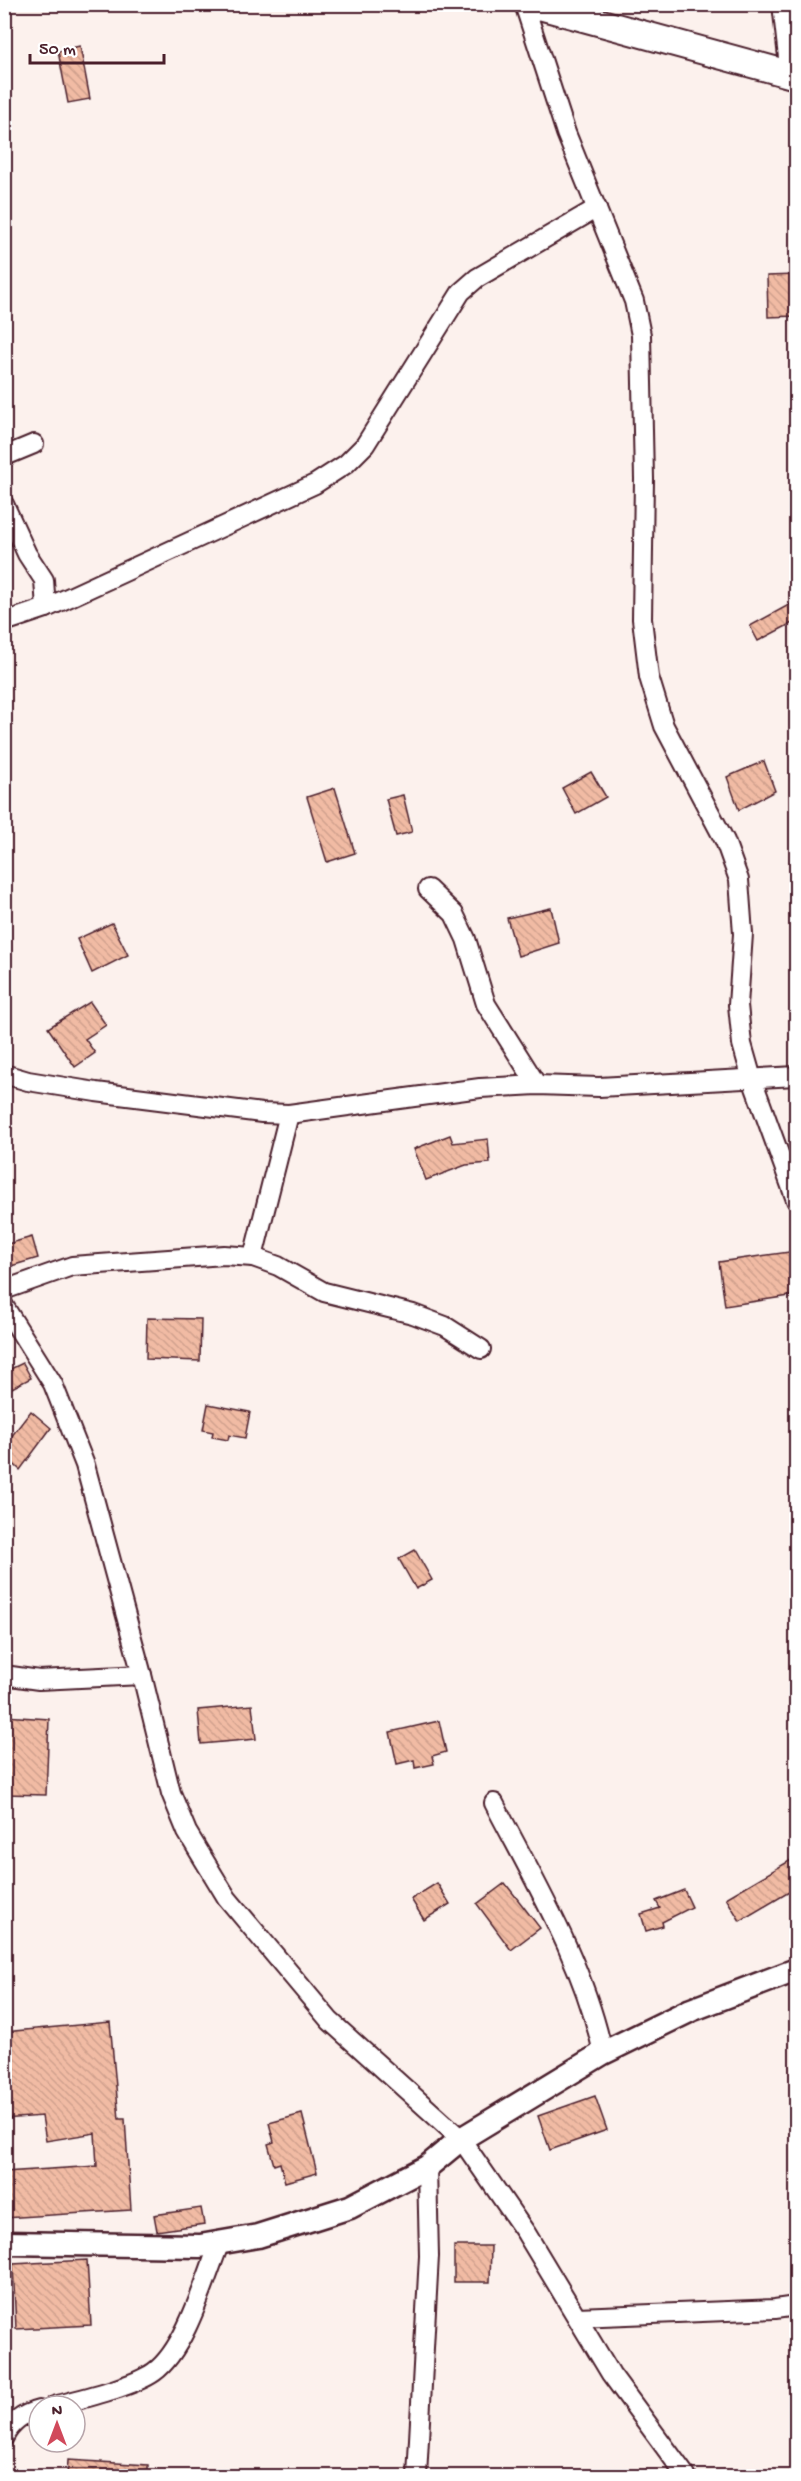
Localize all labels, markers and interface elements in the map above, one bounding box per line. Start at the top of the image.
scale bar [30,27,164,65]
text: 50 m [39,40,76,61]
north arrow [27,2394,87,2454]
text: N [52,2403,63,2422]

